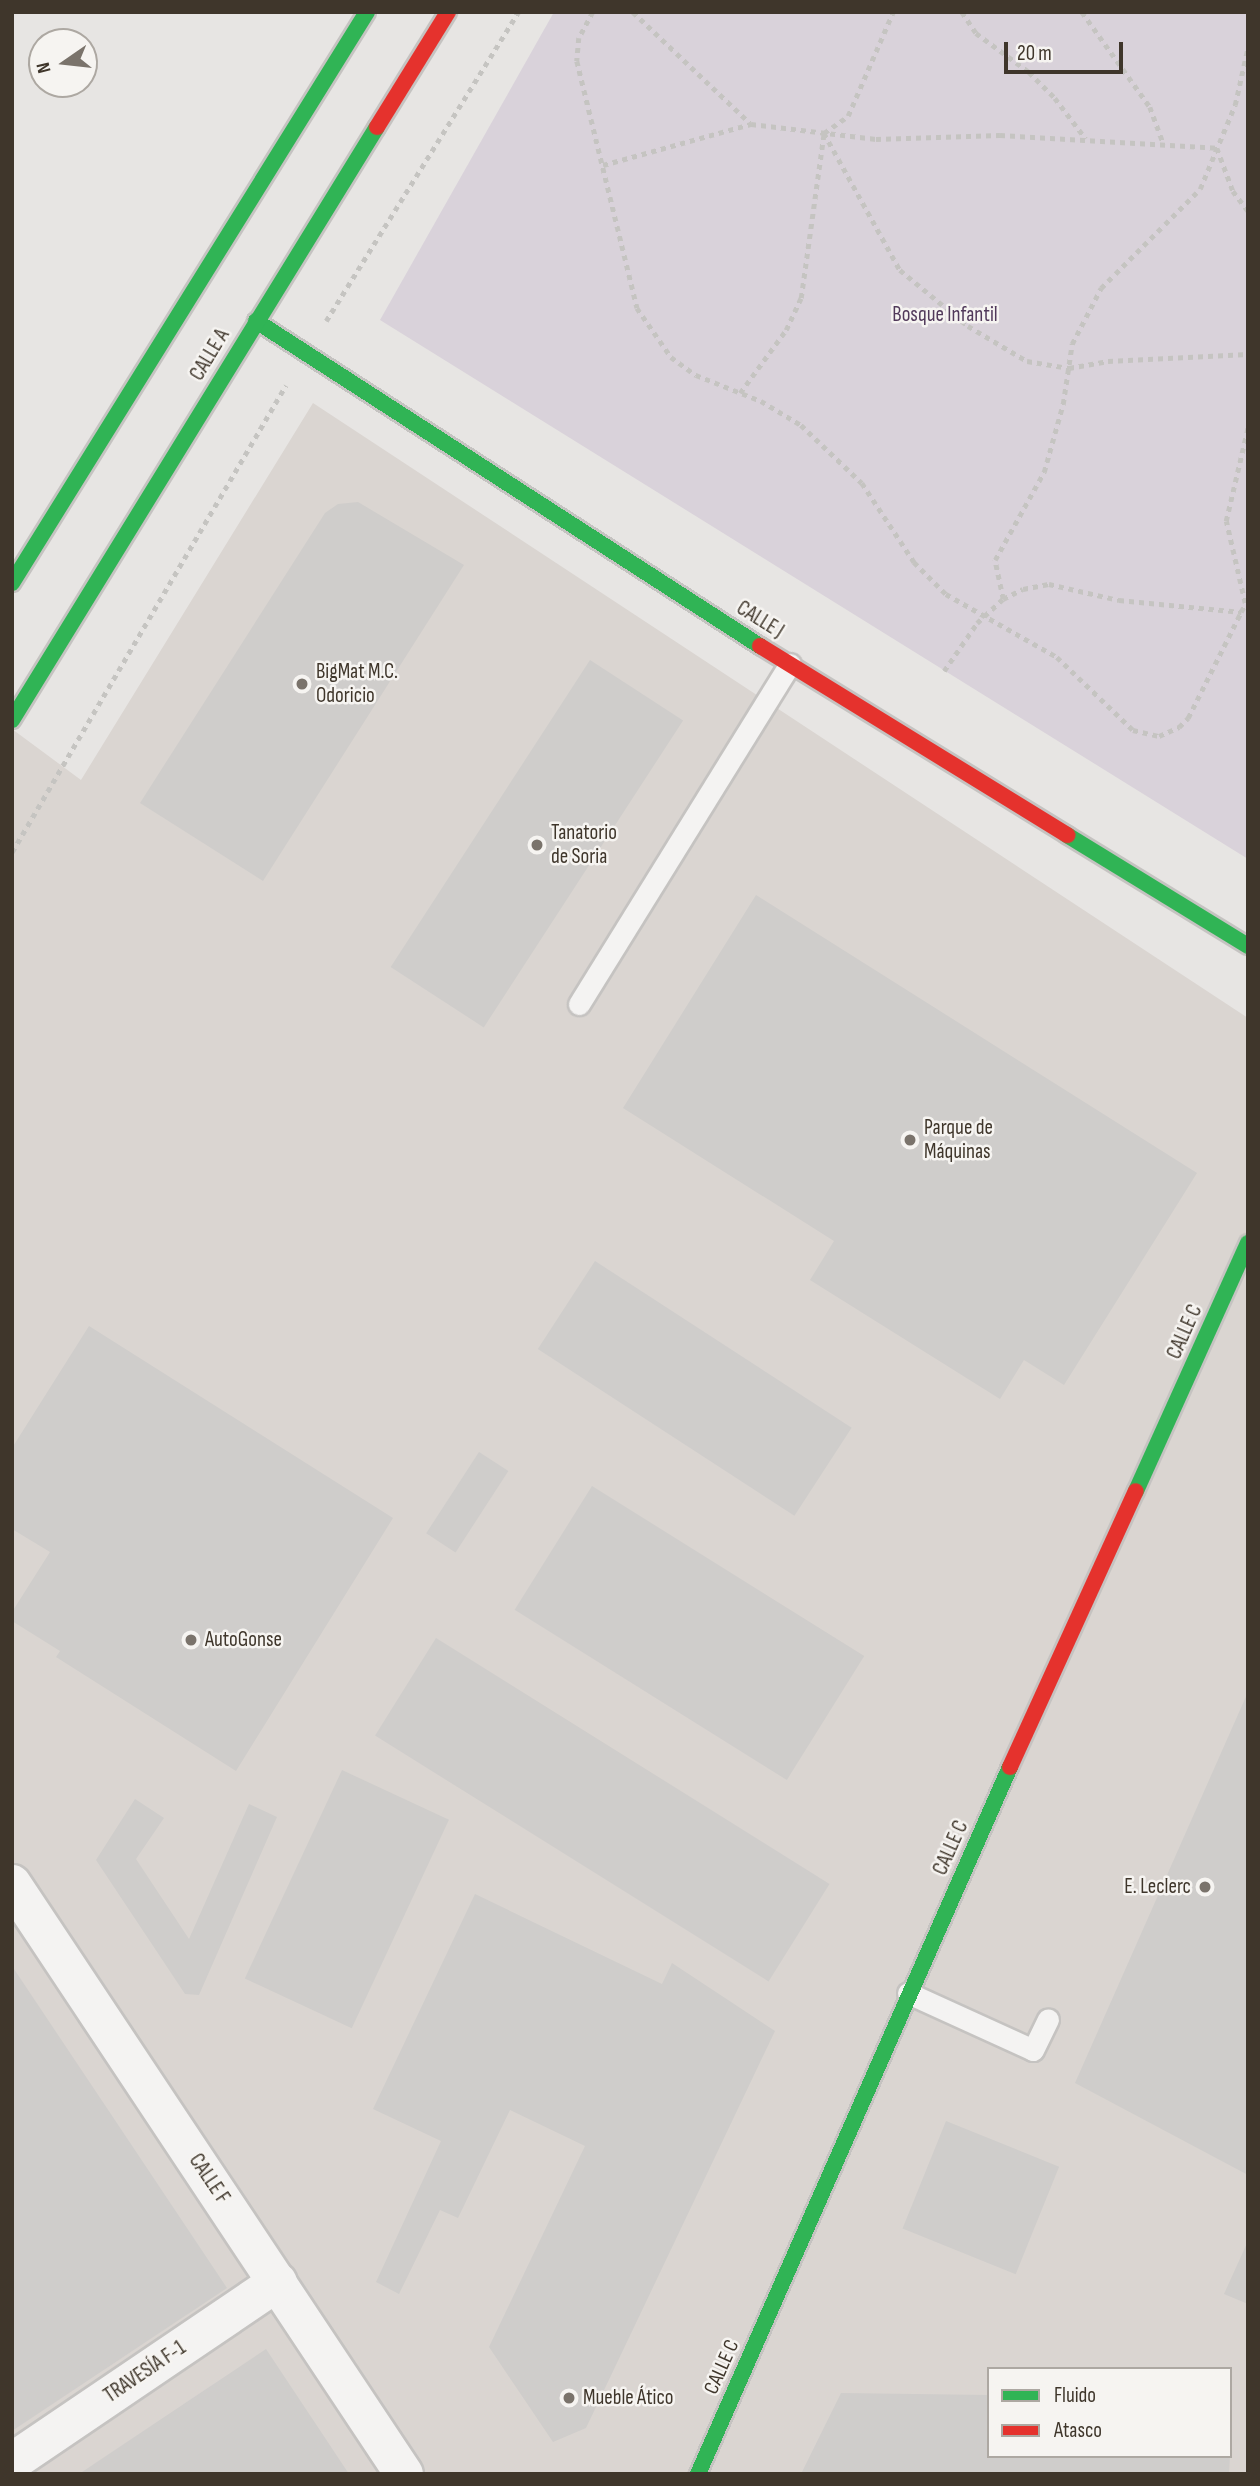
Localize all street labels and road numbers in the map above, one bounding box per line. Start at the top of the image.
street label: CALLE A [185,325,235,385]
street label: CALLE J [732,596,788,644]
street label: CALLE C [1162,1301,1208,1363]
street label: CALLE C [928,1817,974,1879]
street label: CALLE F [183,2149,235,2209]
street label: TRAVESÍA F-1 [99,2336,191,2408]
street label: CALLE C [699,2336,745,2398]

